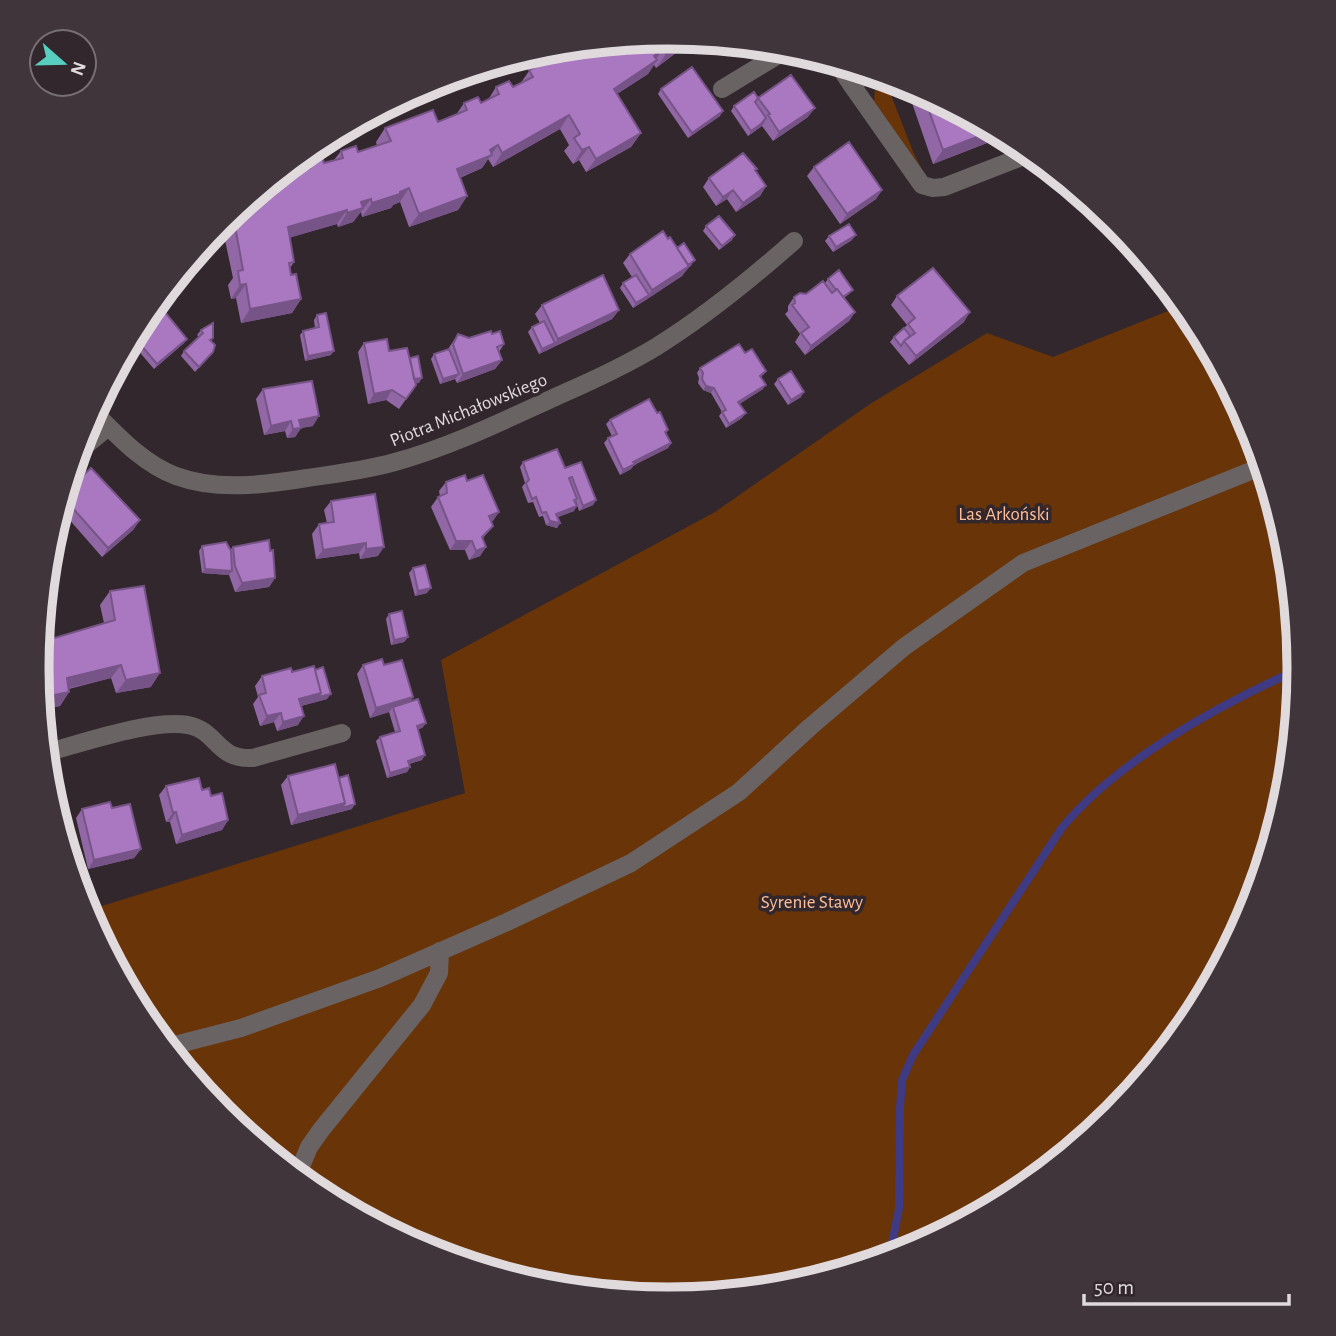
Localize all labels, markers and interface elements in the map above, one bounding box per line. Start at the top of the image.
north arrow [28,28,98,98]
text: N [66,59,89,78]
street label: Piotra Michałowskiego [387,370,550,451]
park label: Las Arkoński [958,505,1050,524]
park label: Syrenie Stawy [761,893,863,912]
scale bar [1084,1262,1289,1306]
text: 50 m [1094,1277,1134,1298]

